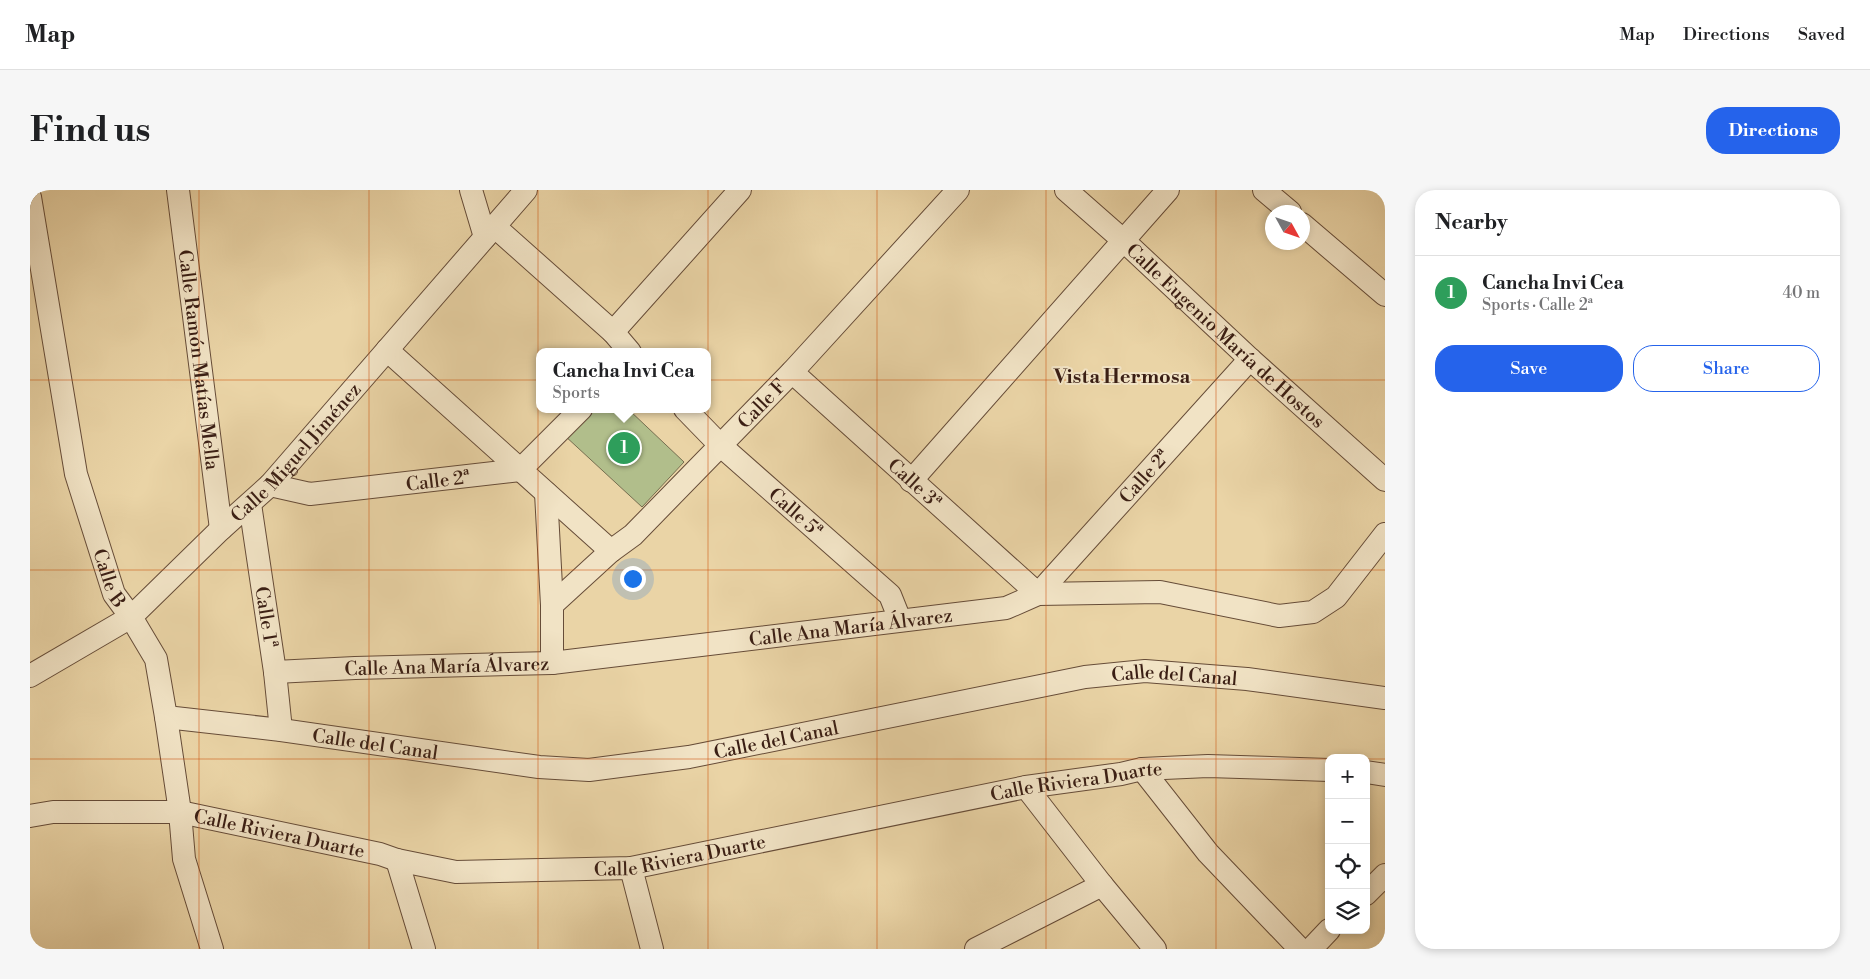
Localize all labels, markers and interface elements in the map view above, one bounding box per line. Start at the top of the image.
text: Map [25,20,75,50]
text: Map [1619,23,1655,46]
text: Directions [1683,23,1770,46]
text: Saved [1798,23,1845,46]
button: Directions [1706,107,1840,154]
text: Find us [30,109,150,152]
north arrow [1265,205,1310,250]
text: Nearby [1435,210,1508,236]
street label: Calle Eugenio María de Hostos [1121,238,1330,434]
street label: Calle Ramón Matías Mella [173,248,224,472]
text: Cancha Invi Cea [1482,271,1624,295]
text: 1 [1447,283,1455,303]
text: 40 m [1783,283,1820,303]
text: Sports · Calle 2ª [1482,295,1593,315]
button: Save [1435,345,1623,392]
button: Share [1633,345,1820,392]
popup [536,348,711,413]
text: Cancha Invi Cea [553,359,694,383]
district label: Vista Hermosa [1053,365,1190,390]
street label: Calle F [733,374,792,434]
street label: Calle Miguel Jiménez [226,378,366,528]
text: Sports [553,383,600,403]
pin: 1 [608,429,640,467]
street label: Calle 2ª [1114,444,1176,509]
street label: Calle 3ª [882,453,947,515]
street label: Calle 2ª [405,465,472,497]
street label: Calle 5ª [763,483,828,543]
street label: Calle B [87,546,131,613]
your location [620,566,646,592]
street label: Calle 1ª [249,585,283,650]
street label: Calle Ana María Álvarez [748,604,954,652]
street label: Calle Ana María Álvarez [344,652,550,682]
street label: Calle del Canal [1110,660,1239,691]
street label: Calle del Canal [712,716,841,765]
street label: Calle del Canal [311,724,440,765]
map controls [1325,754,1370,934]
button: + [1325,754,1370,799]
street label: Calle Riviera Duarte [988,757,1163,807]
button: − [1325,799,1370,844]
street label: Calle Riviera Duarte [192,804,367,864]
street label: Calle Riviera Duarte [594,830,768,882]
button: locate [1325,844,1370,889]
button: layers [1325,889,1370,934]

